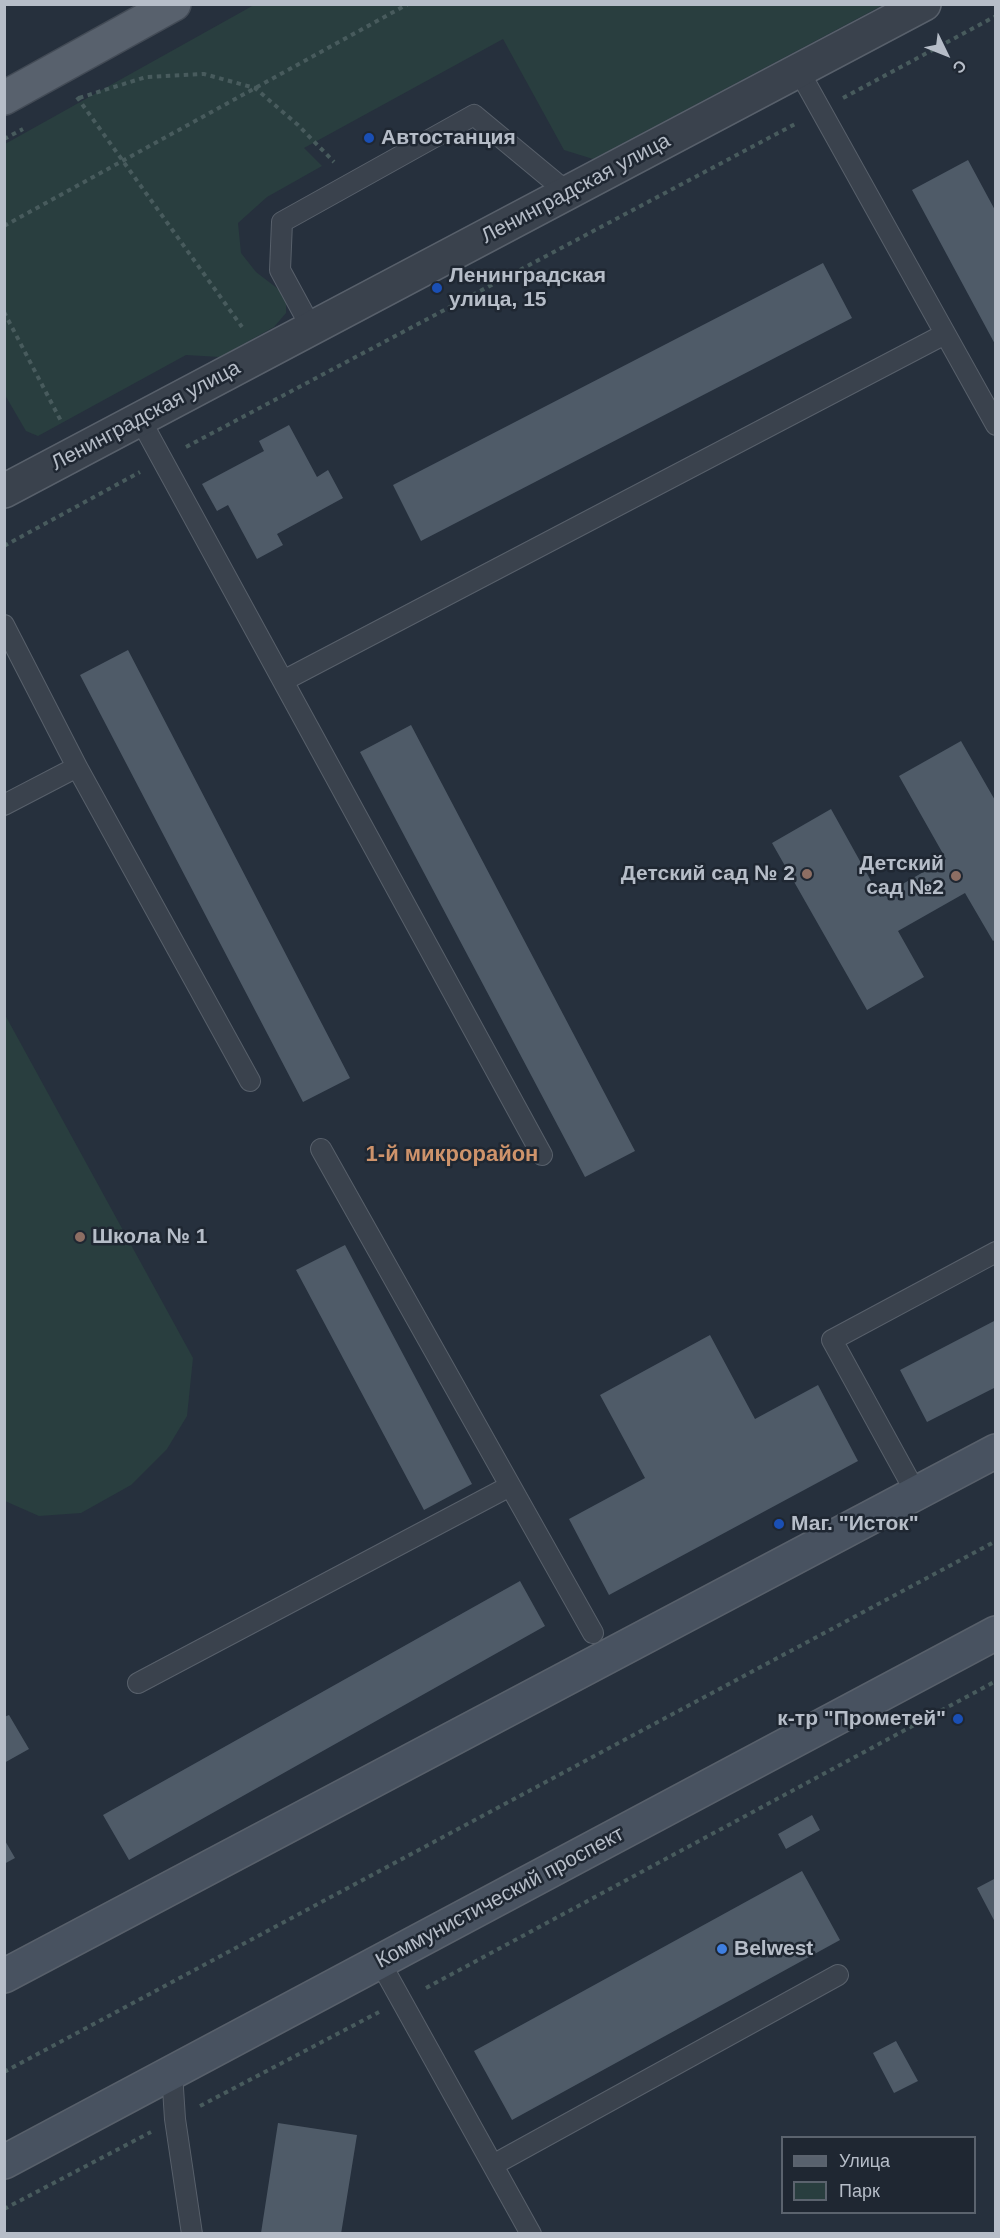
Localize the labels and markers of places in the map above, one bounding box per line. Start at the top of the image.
place label: Автостанция [381,125,516,151]
marker: Автостанция [362,131,376,145]
place label: Ленинградская улица, 15 [449,263,606,313]
marker: Ленинградская улица, 15 [430,281,444,295]
place label: Детский сад №2 [859,851,944,901]
place label: Детский сад № 2 [621,861,795,887]
marker: Детский сад № 2 [800,867,814,881]
marker: Детский сад №2 [949,869,963,883]
place label: Школа № 1 [92,1224,207,1250]
marker: Школа № 1 [73,1230,87,1244]
place label: Маг. "Исток" [791,1511,919,1537]
marker: Маг. "Исток" [772,1517,786,1531]
place label: к-тр "Прометей" [777,1706,946,1732]
marker: к-тр "Прометей" [951,1712,965,1726]
place label: Belwest [734,1936,813,1962]
marker: Belwest [715,1942,729,1956]

